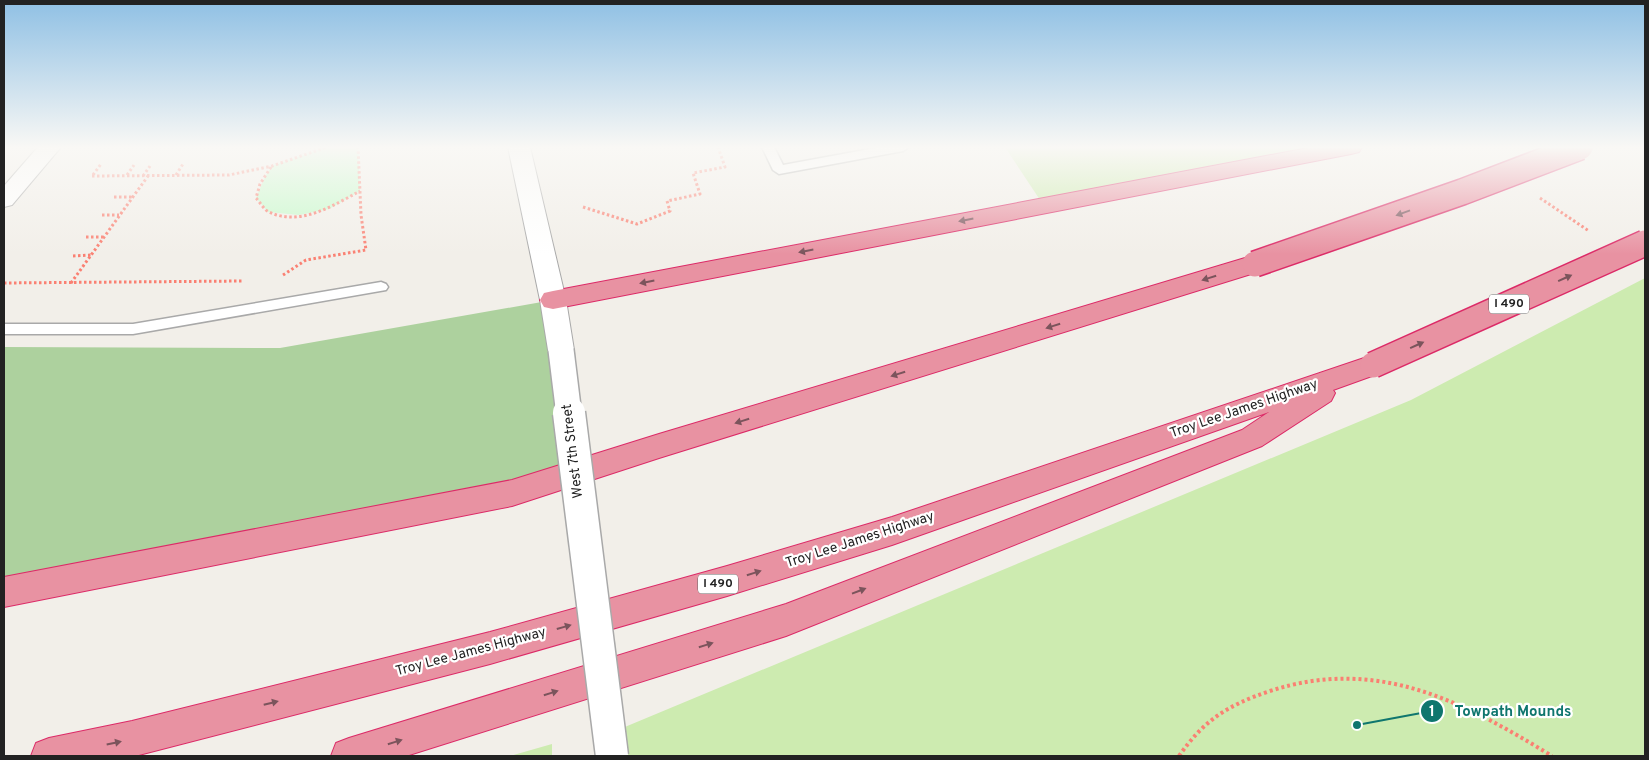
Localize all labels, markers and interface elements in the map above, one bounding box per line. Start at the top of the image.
one-way arrow [1395,210,1410,217]
one-way arrow [957,217,973,225]
one-way arrow [799,247,814,255]
one-way arrow [1558,274,1572,282]
one-way arrow [1201,275,1216,283]
one-way arrow [638,278,654,286]
road number: I 490 [1489,294,1529,314]
one-way arrow [1046,323,1061,330]
one-way arrow [1410,340,1424,348]
one-way arrow [890,370,905,378]
street label: Troy Lee James Highway [1168,376,1320,442]
street label: West 7th Street [559,403,587,499]
one-way arrow [735,417,750,425]
street label: Troy Lee James Highway [784,508,936,572]
one-way arrow [746,569,761,576]
road number: I 490 [698,574,738,594]
one-way arrow [852,587,866,595]
one-way arrow [557,623,572,631]
street label: Troy Lee James Highway [394,624,548,680]
one-way arrow [698,641,713,648]
one-way arrow [543,689,558,697]
callout: Towpath Mounds [1419,696,1581,726]
one-way arrow [264,699,279,707]
text: 1 [1429,703,1435,722]
text: Towpath Mounds [1455,703,1571,722]
one-way arrow [388,737,403,745]
one-way arrow [106,739,121,747]

